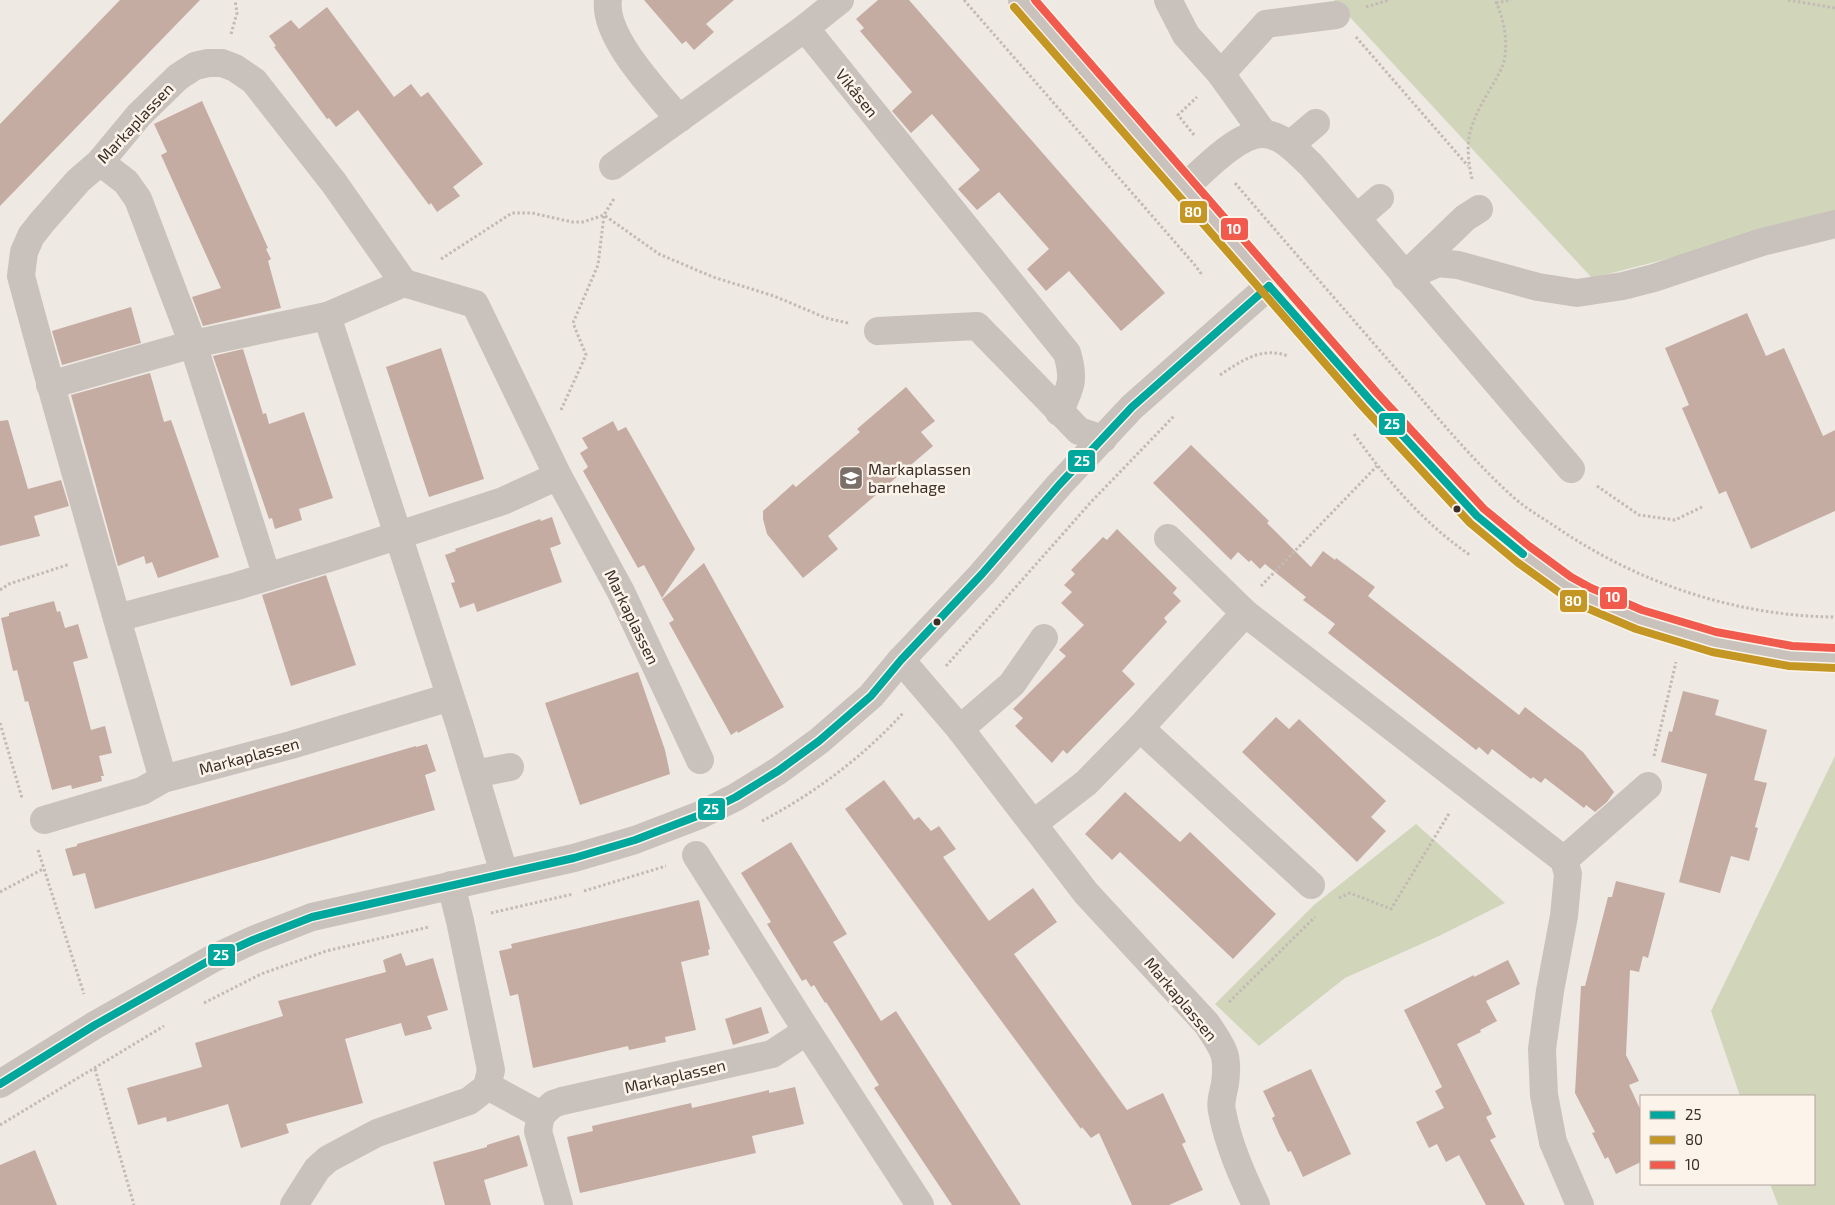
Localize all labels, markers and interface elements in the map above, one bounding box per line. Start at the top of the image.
street label: Vikåsen [832,65,883,121]
street label: Markaplassen [93,78,177,167]
line badge: 80 [1179,200,1208,224]
text: 80 [1184,203,1202,220]
line badge: 10 [1220,217,1249,241]
text: 10 [1227,220,1242,237]
line badge: 25 [1378,412,1406,436]
text: 25 [1384,415,1400,432]
line badge: 25 [1067,449,1096,473]
text: 25 [1074,452,1090,469]
place label: Markaplassen barnehage [868,459,971,496]
school or university icon: Markaplassen barnehage [838,465,864,491]
unlabelled marker [1452,504,1462,514]
street label: Markaplassen [601,566,664,667]
line badge: 10 [1599,586,1628,610]
text: 10 [1606,588,1621,605]
line badge: 80 [1559,589,1588,613]
text: 80 [1564,592,1582,609]
unlabelled marker [932,617,942,627]
street label: Markaplassen [197,733,301,778]
line badge: 25 [697,797,726,821]
text: 25 [703,800,719,817]
line badge: 25 [207,943,236,967]
text: 25 [213,946,229,963]
street label: Markaplassen [1141,953,1222,1044]
street label: Markaplassen [623,1055,727,1096]
legend [1640,1095,1815,1185]
text: 25 [1685,1105,1701,1123]
text: 80 [1685,1130,1703,1148]
text: 10 [1685,1155,1700,1173]

